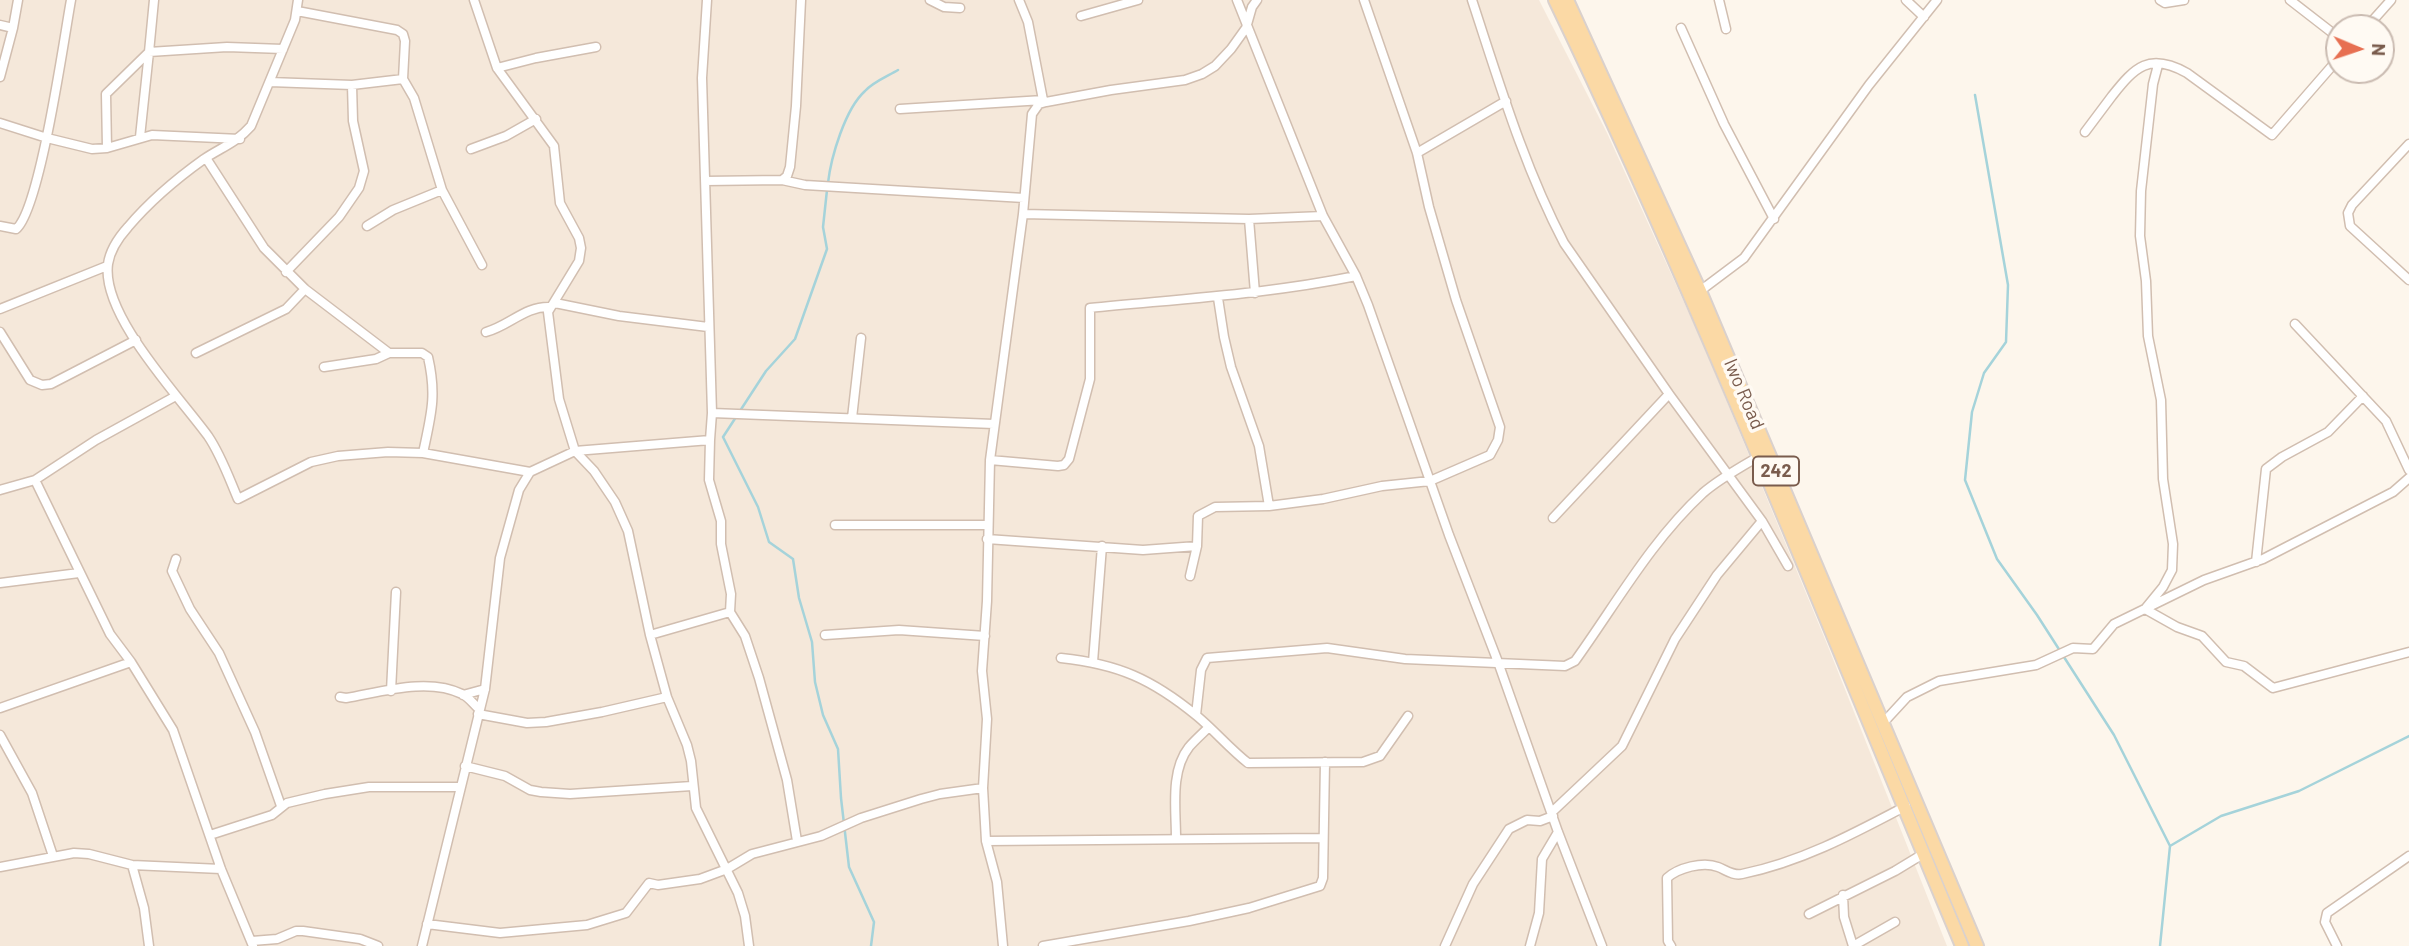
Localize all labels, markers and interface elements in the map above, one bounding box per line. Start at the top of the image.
north arrow [2325,14,2395,84]
text: N [2368,43,2391,56]
street label: Iwo Road [1719,355,1769,433]
road number: 242 [1753,457,1799,486]

